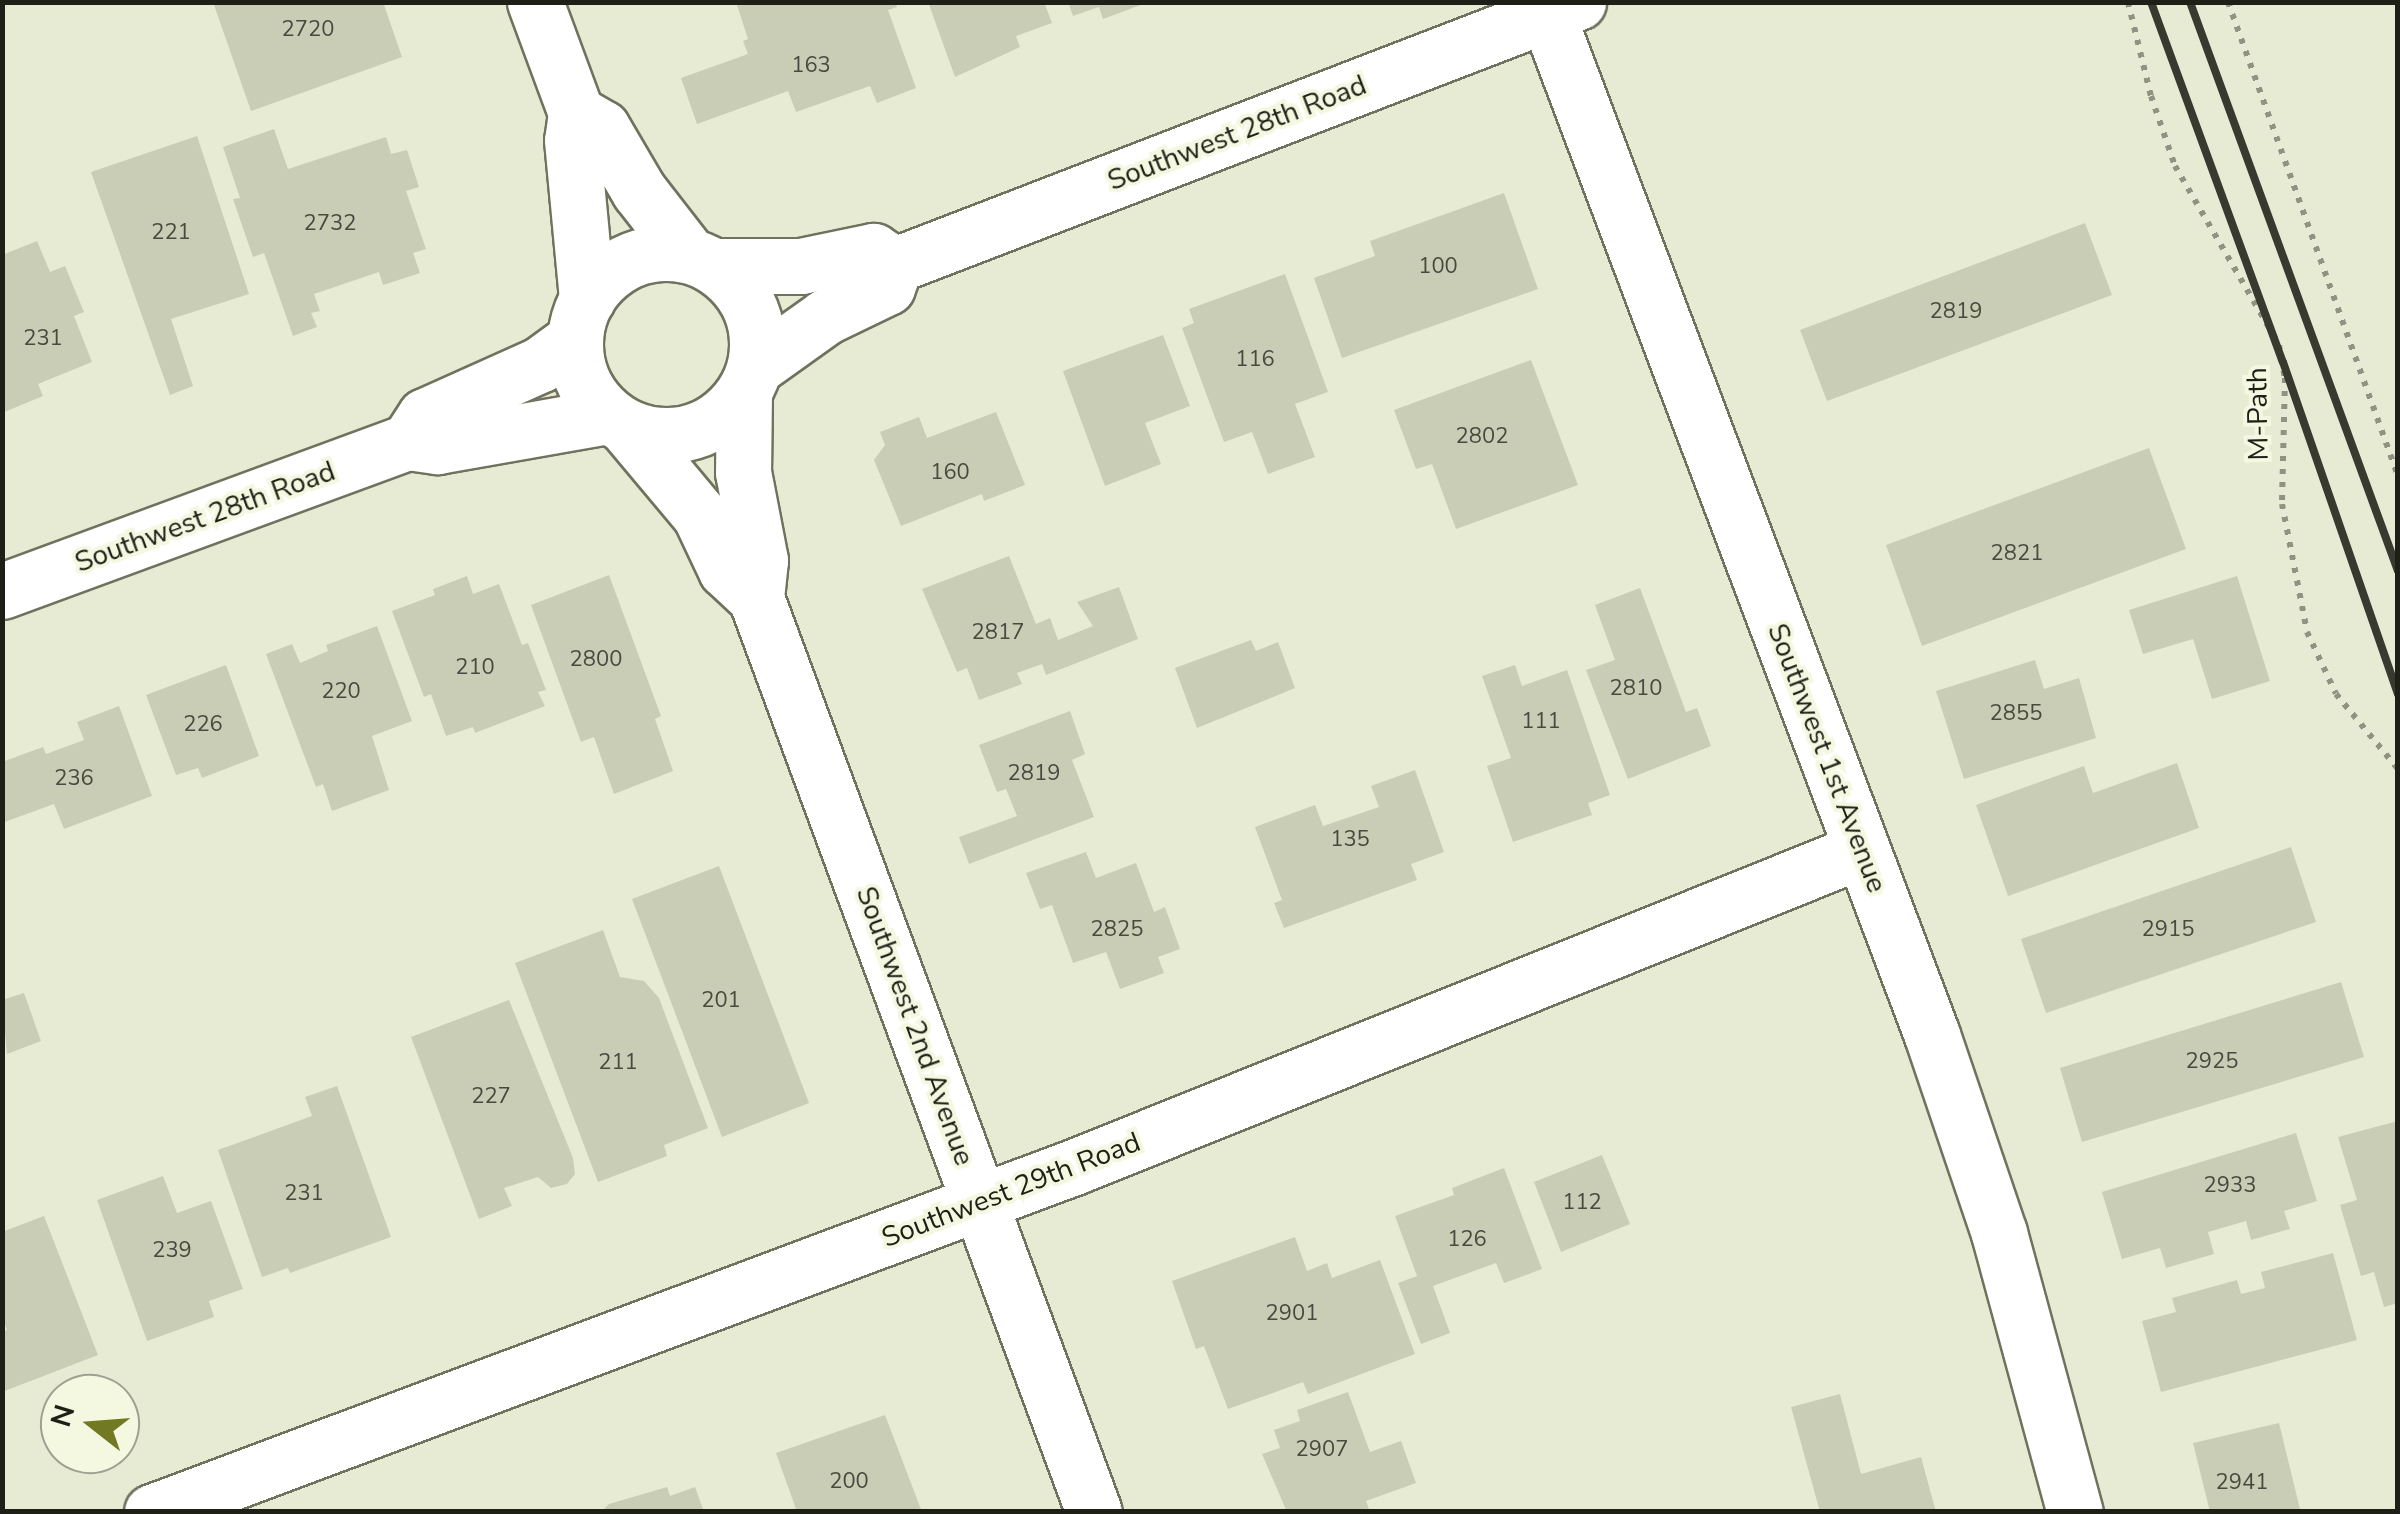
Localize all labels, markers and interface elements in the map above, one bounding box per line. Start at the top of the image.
house number: 2720 [282,17,334,43]
house number: 163 [791,53,831,79]
street label: Southwest 28th Road [1103,68,1371,198]
house number: 2732 [304,211,356,237]
house number: 221 [151,220,191,246]
house number: 100 [1418,254,1458,280]
house number: 2819 [1930,299,1982,325]
house number: 231 [23,326,63,352]
house number: 116 [1235,347,1275,373]
street label: M-Path [2240,367,2276,461]
house number: 2802 [1456,424,1508,450]
street label: Southwest 28th Road [70,454,340,580]
house number: 160 [930,460,970,486]
house number: 2821 [1991,541,2043,567]
street label: Southwest 1st Avenue [1760,619,1894,897]
house number: 2817 [972,620,1024,646]
house number: 2800 [570,647,622,673]
house number: 210 [455,655,495,681]
house number: 2810 [1610,676,1662,702]
house number: 220 [321,679,361,705]
house number: 2855 [1990,701,2042,727]
house number: 111 [1521,709,1561,735]
house number: 226 [183,712,223,738]
house number: 2819 [1008,761,1060,787]
house number: 236 [54,766,94,792]
house number: 135 [1330,827,1370,853]
street label: Southwest 2nd Avenue [849,882,981,1170]
house number: 2825 [1091,917,1143,943]
house number: 2915 [2142,917,2194,943]
house number: 201 [701,988,741,1014]
house number: 2925 [2186,1049,2238,1075]
house number: 211 [598,1050,638,1076]
house number: 227 [471,1084,511,1110]
street label: Southwest 29th Road [877,1125,1145,1255]
house number: 2933 [2204,1173,2256,1199]
house number: 231 [284,1181,324,1207]
house number: 112 [1562,1190,1602,1216]
house number: 126 [1447,1227,1487,1253]
house number: 239 [152,1238,192,1264]
house number: 2901 [1266,1301,1318,1327]
north arrow [40,1374,140,1474]
text: N [42,1400,84,1431]
house number: 2907 [1296,1437,1348,1463]
house number: 200 [829,1469,869,1495]
house number: 2941 [2216,1470,2268,1496]

